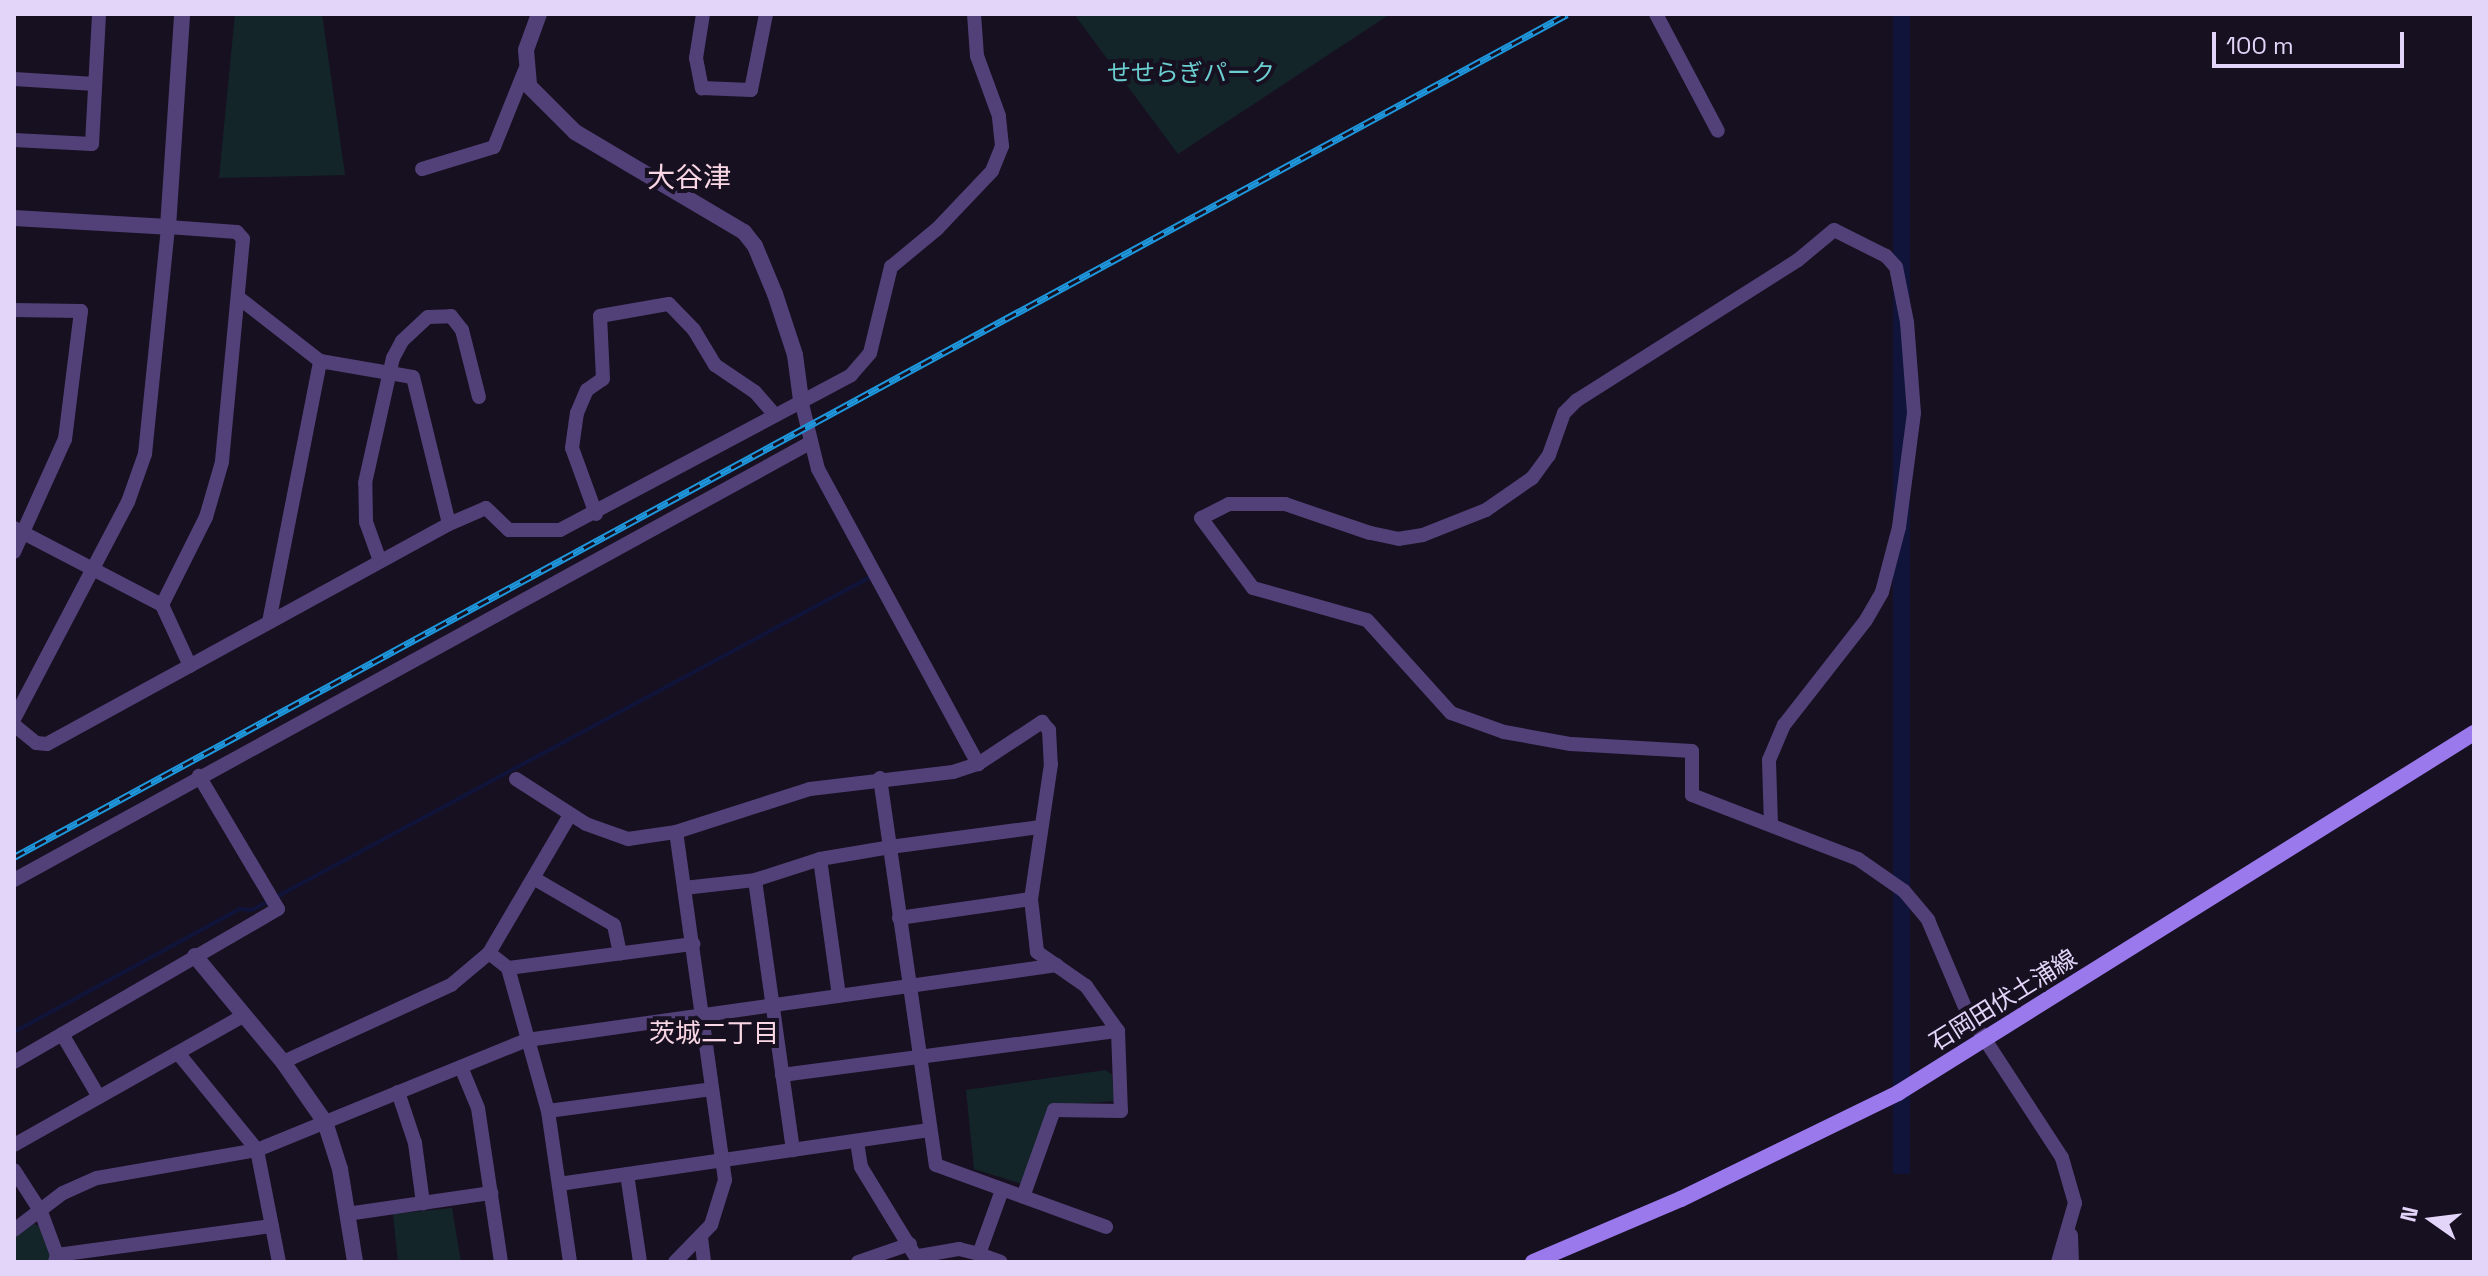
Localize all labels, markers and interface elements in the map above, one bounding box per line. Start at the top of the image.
scale bar [2216,16,2408,66]
text: 100 m [2226,30,2294,61]
park label: せせらぎパーク [1107,59,1275,87]
district label: 大谷津 [647,160,731,194]
street label: 石岡田伏土浦線 [1924,943,2082,1057]
district label: 茨城二丁目 [649,1018,779,1050]
north arrow [2392,1180,2472,1260]
text: N [2393,1204,2424,1225]

